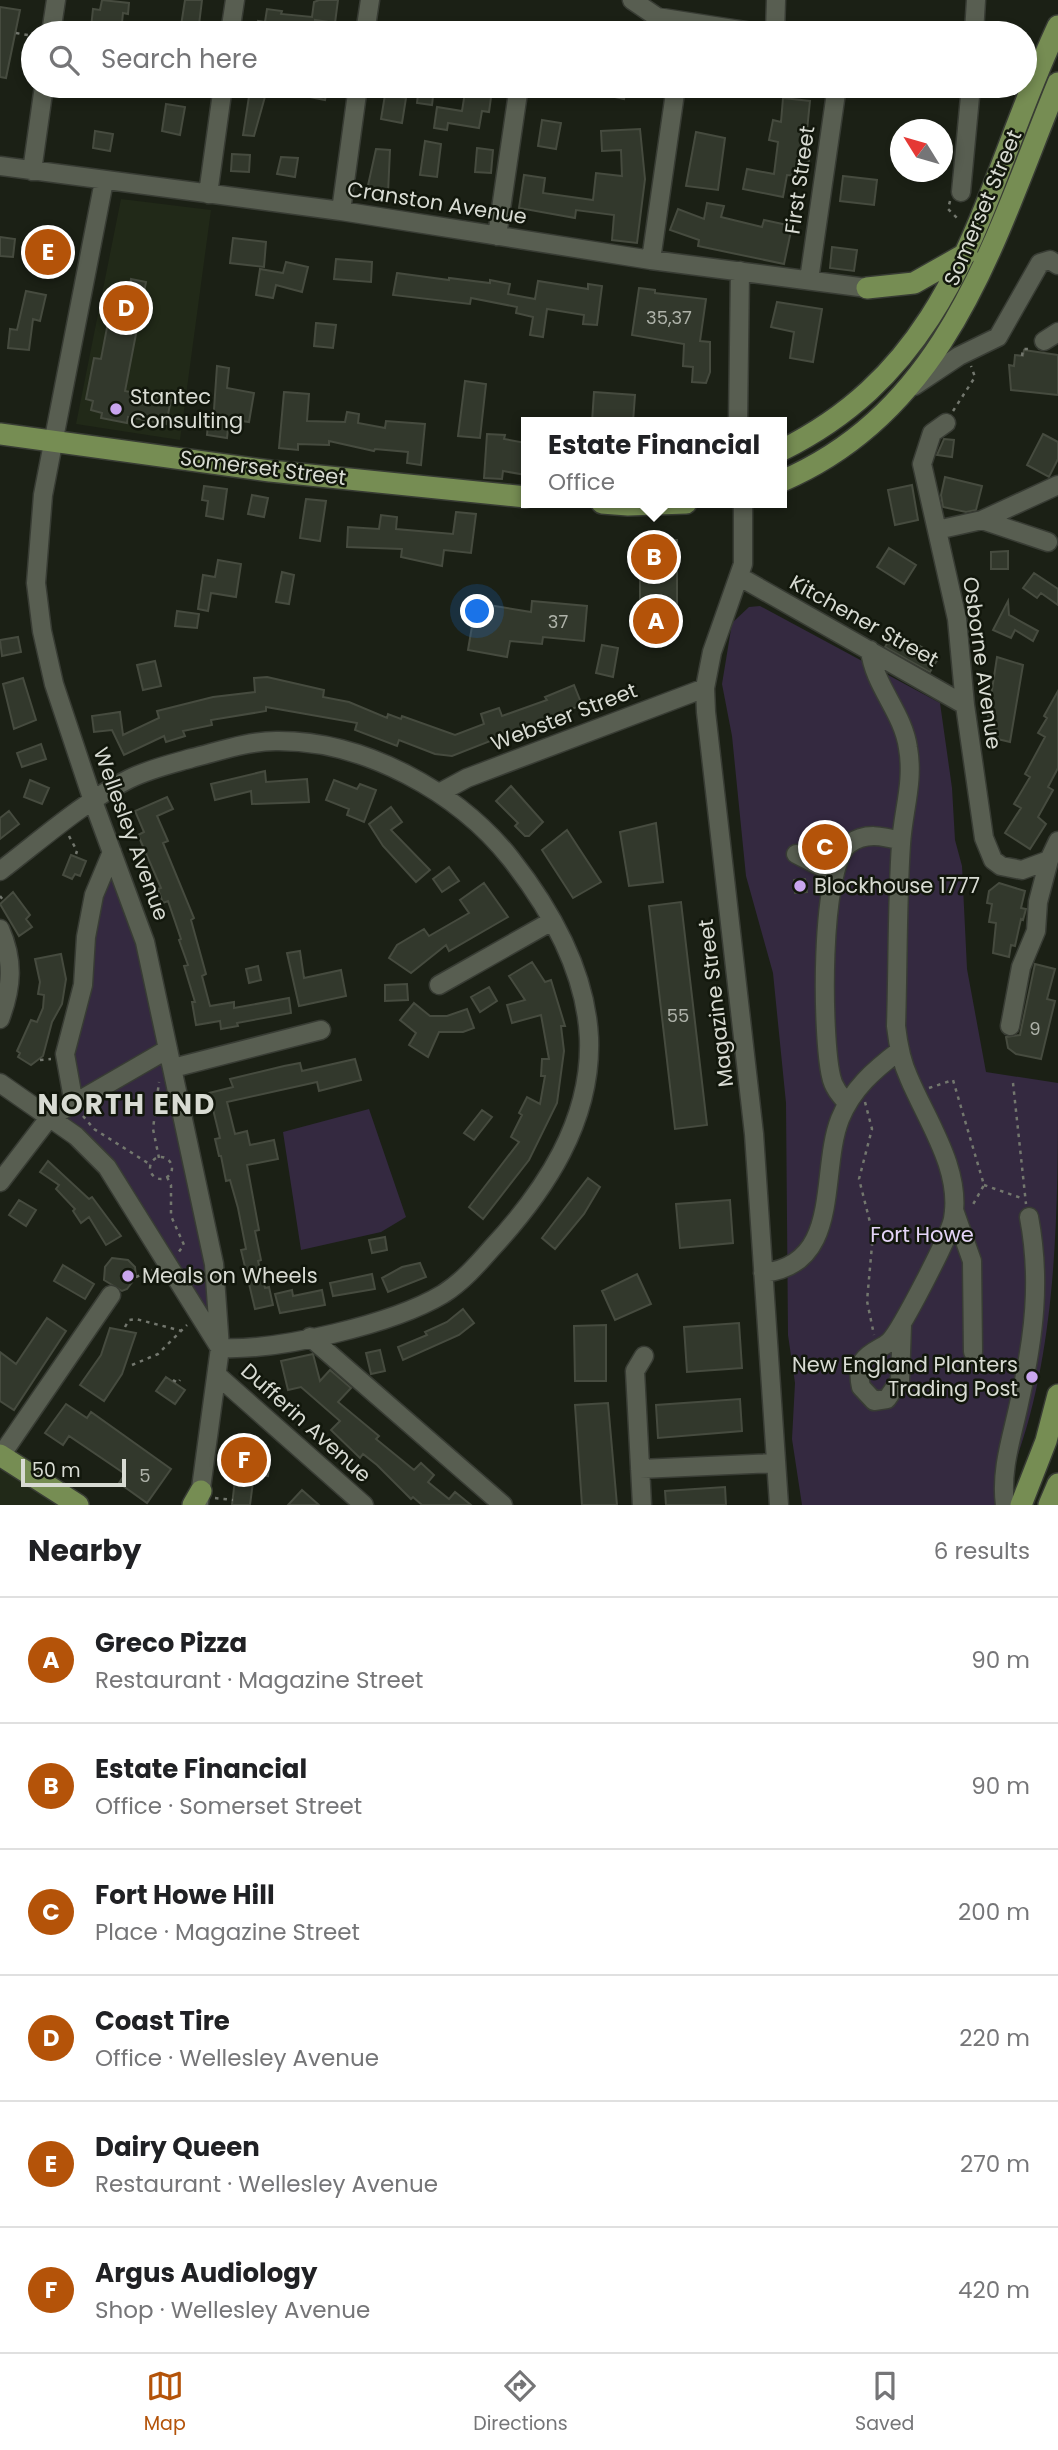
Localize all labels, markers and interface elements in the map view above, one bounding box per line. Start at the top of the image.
search box [21,21,1037,98]
icon: search [45,41,83,79]
text: Search here [101,41,258,77]
north arrow [890,119,953,182]
street label: First Street [778,124,821,236]
street label: Somerset Street [937,125,1029,290]
street label: Cranston Avenue [345,174,529,231]
pin: E [25,226,71,278]
pin: D [103,282,149,334]
house number: 35,37 [646,305,692,330]
place label: Stantec Consulting [130,382,243,435]
marker: Stantec Consulting [108,401,124,417]
popup [521,417,787,508]
text: Estate Financial [548,427,760,463]
street label: Somerset Street [178,443,348,492]
text: Office [548,466,615,498]
pin: B [631,531,677,583]
street label: Kitchener Street [785,568,944,673]
street label: Osborne Avenue [956,575,1009,751]
your location [460,594,494,628]
pin: A [633,595,679,647]
house number: 37 [548,609,568,634]
street label: Webster Street [487,675,641,758]
street label: Wellesley Avenue [87,743,176,924]
pin: C [802,821,848,873]
place label: Blockhouse 1777 [814,871,980,900]
marker: Blockhouse 1777 [792,878,808,894]
street label: Magazine Street [691,917,740,1089]
house number: 55 [667,1003,689,1028]
house number: 9 [1029,1016,1041,1041]
district label: NORTH END [38,1085,216,1124]
park label: Fort Howe [870,1220,974,1249]
place label: Meals on Wheels [142,1261,318,1290]
marker: Meals on Wheels [120,1268,136,1284]
place label: New England Planters Trading Post [792,1350,1018,1403]
street label: Dufferin Avenue [235,1356,378,1489]
marker: New England Planters Trading Post [1024,1369,1040,1385]
pin: F [221,1434,267,1486]
scale bar [21,1456,126,1488]
text: 50 m [32,1457,81,1484]
house number: 5 [139,1463,151,1488]
text: Nearby [28,1529,142,1572]
text: 6 results [934,1535,1030,1567]
text: Greco Pizza [95,1625,247,1661]
text: A [43,1644,59,1676]
text: 90 m [971,1644,1030,1676]
text: Restaurant · Magazine Street [95,1664,423,1696]
text: Estate Financial [95,1751,307,1787]
text: B [43,1770,59,1802]
text: 90 m [971,1770,1030,1802]
text: Office · Somerset Street [95,1790,362,1822]
text: Fort Howe Hill [95,1877,275,1913]
text: C [42,1896,60,1928]
text: 200 m [958,1896,1030,1928]
text: Place · Magazine Street [95,1916,360,1948]
text: Coast Tire [95,2003,230,2039]
text: D [43,2022,59,2054]
text: 220 m [959,2022,1030,2054]
text: Office · Wellesley Avenue [95,2042,379,2074]
text: Dairy Queen [95,2129,260,2165]
text: E [45,2148,57,2180]
text: 270 m [960,2148,1030,2180]
text: Restaurant · Wellesley Avenue [95,2168,438,2200]
text: Argus Audiology [95,2255,317,2291]
text: F [45,2274,57,2306]
text: 420 m [958,2274,1030,2306]
text: Shop · Wellesley Avenue [95,2294,370,2326]
tab: Map [144,2367,186,2438]
tab: Directions [473,2367,568,2438]
tab: Saved [855,2367,914,2438]

